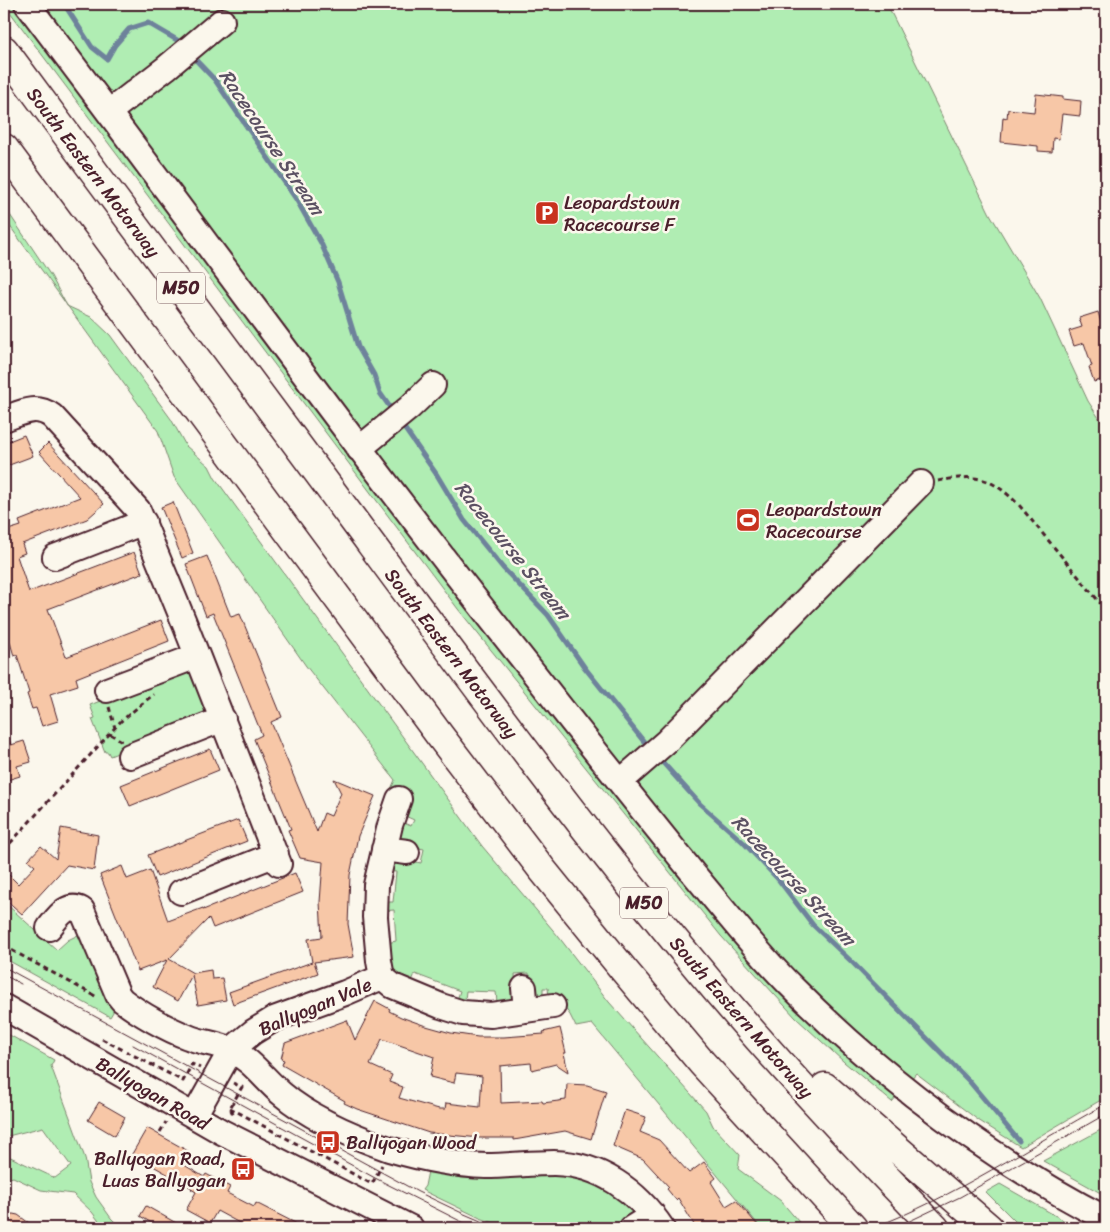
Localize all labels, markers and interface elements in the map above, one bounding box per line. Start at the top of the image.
water label: Racecourse Stream [209,62,335,225]
street label: South Eastern Motorway [18,80,169,265]
place label: Leopardstown Racecourse F [564,186,680,241]
parking icon: Leopardstown Racecourse F [534,200,560,226]
road number: M50 [157,272,205,304]
water label: Racecourse Stream [445,473,582,630]
place label: Leopardstown Racecourse [766,493,882,548]
sports icon: Leopardstown Racecourse [735,507,761,533]
street label: South Eastern Motorway [376,561,527,746]
water label: Racecourse Stream [723,806,866,957]
road number: M50 [620,888,668,918]
street label: South Eastern Motorway [661,928,822,1106]
street label: Ballyogan Vale [253,968,377,1045]
street label: Ballyogan Road [90,1047,218,1140]
place label: Ballyogan Wood [346,1126,478,1159]
bus stop icon: Ballyogan Wood [315,1129,341,1155]
place label: Ballyogan Road, Luas Ballyogan [94,1142,226,1197]
bus stop icon: Ballyogan Road, Luas Ballyogan [230,1156,256,1182]

